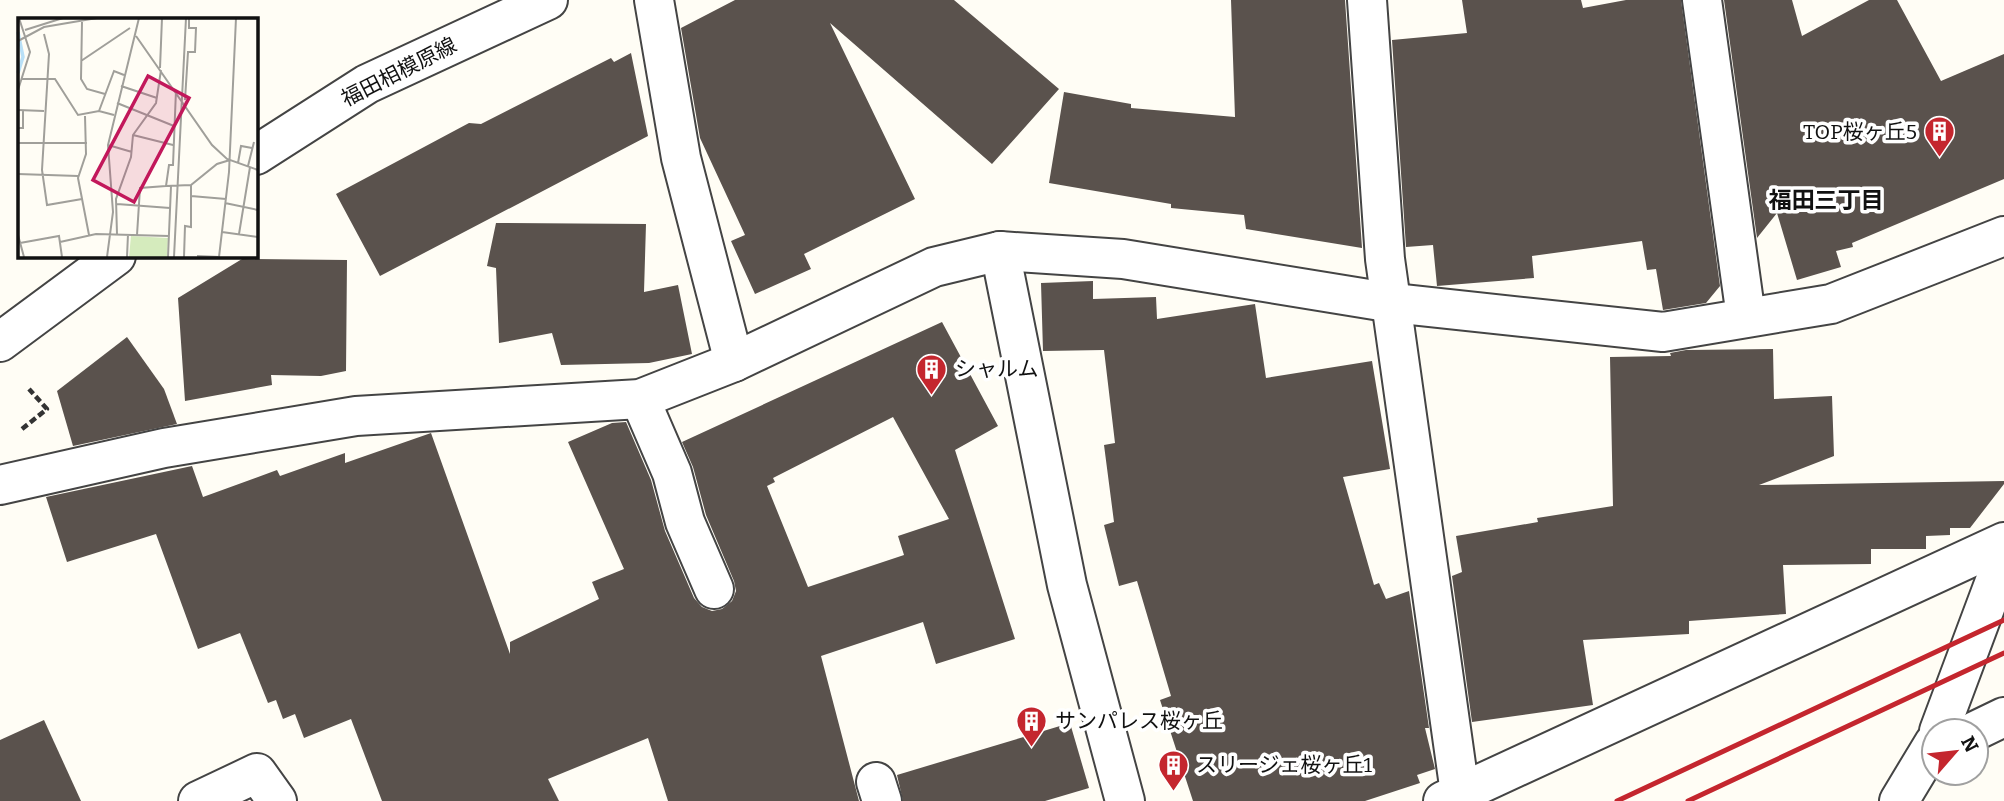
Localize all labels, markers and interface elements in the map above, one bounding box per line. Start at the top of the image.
inset map [18,18,257,257]
street label: 福田相模原線 [337,32,461,112]
building icon: TOP桜ヶ丘5 [1923,115,1957,159]
place label: TOP桜ヶ丘5 [1803,119,1917,145]
district label: 福田三丁目 [1769,186,1884,214]
building icon: シャルム [915,352,949,396]
place label: シャルム [955,356,1039,382]
building icon: サンパレス桜ヶ丘 [1015,704,1049,748]
place label: サンパレス桜ヶ丘 [1055,708,1223,734]
north arrow [1920,717,1990,787]
text: N [1956,732,1983,756]
building icon: スリージェ桜ヶ丘1 [1156,748,1190,792]
place label: スリージェ桜ヶ丘1 [1196,752,1373,778]

